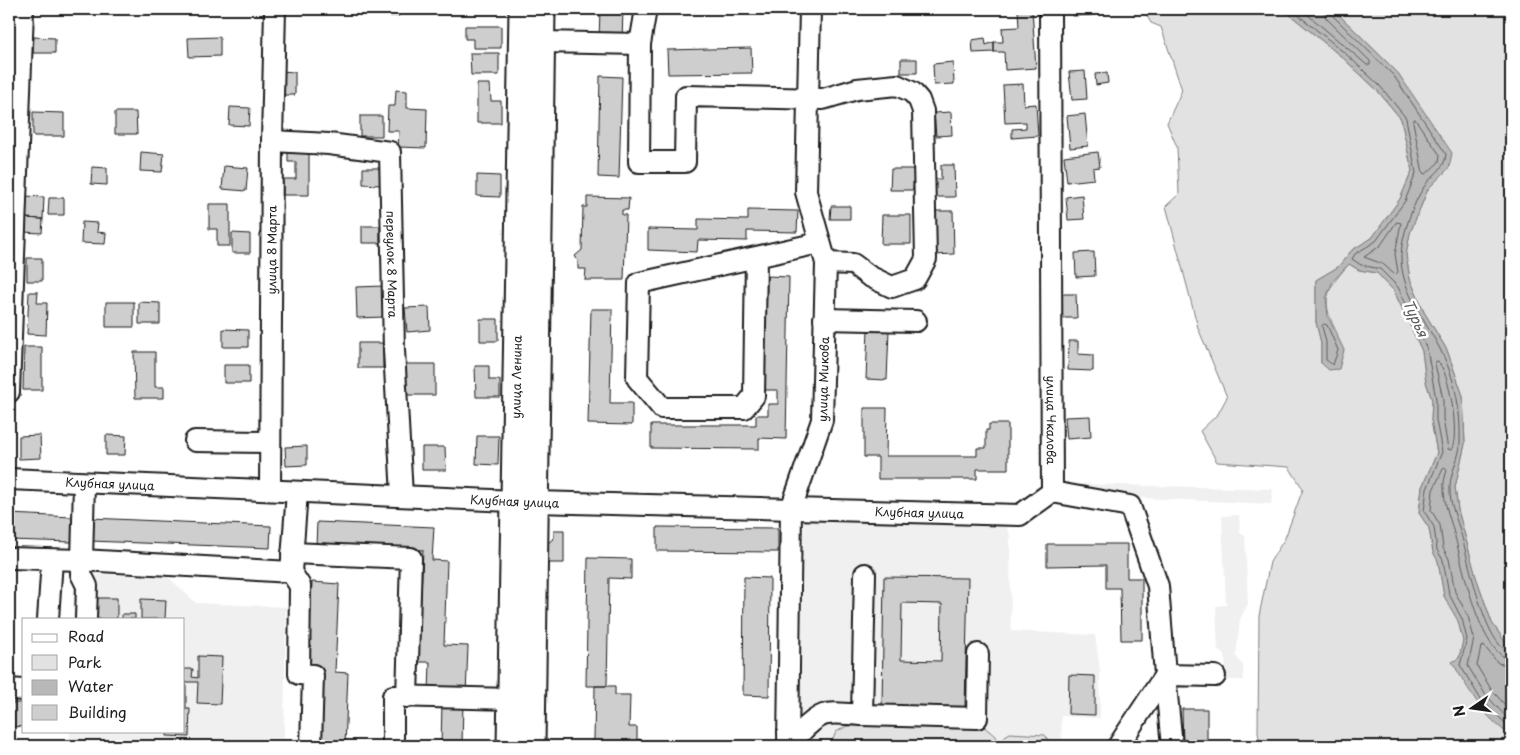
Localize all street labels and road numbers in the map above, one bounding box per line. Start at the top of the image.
street label: улица 8 Марта [262,205,281,295]
street label: переулок 8 Марта [382,211,402,319]
street label: улица Ленина [506,335,526,419]
street label: улица Микова [813,336,833,422]
street label: улица Чкалова [1043,375,1061,465]
street label: Клубная улица [65,472,155,494]
street label: Клубная улица [470,490,560,512]
street label: Клубная улица [875,502,965,523]

